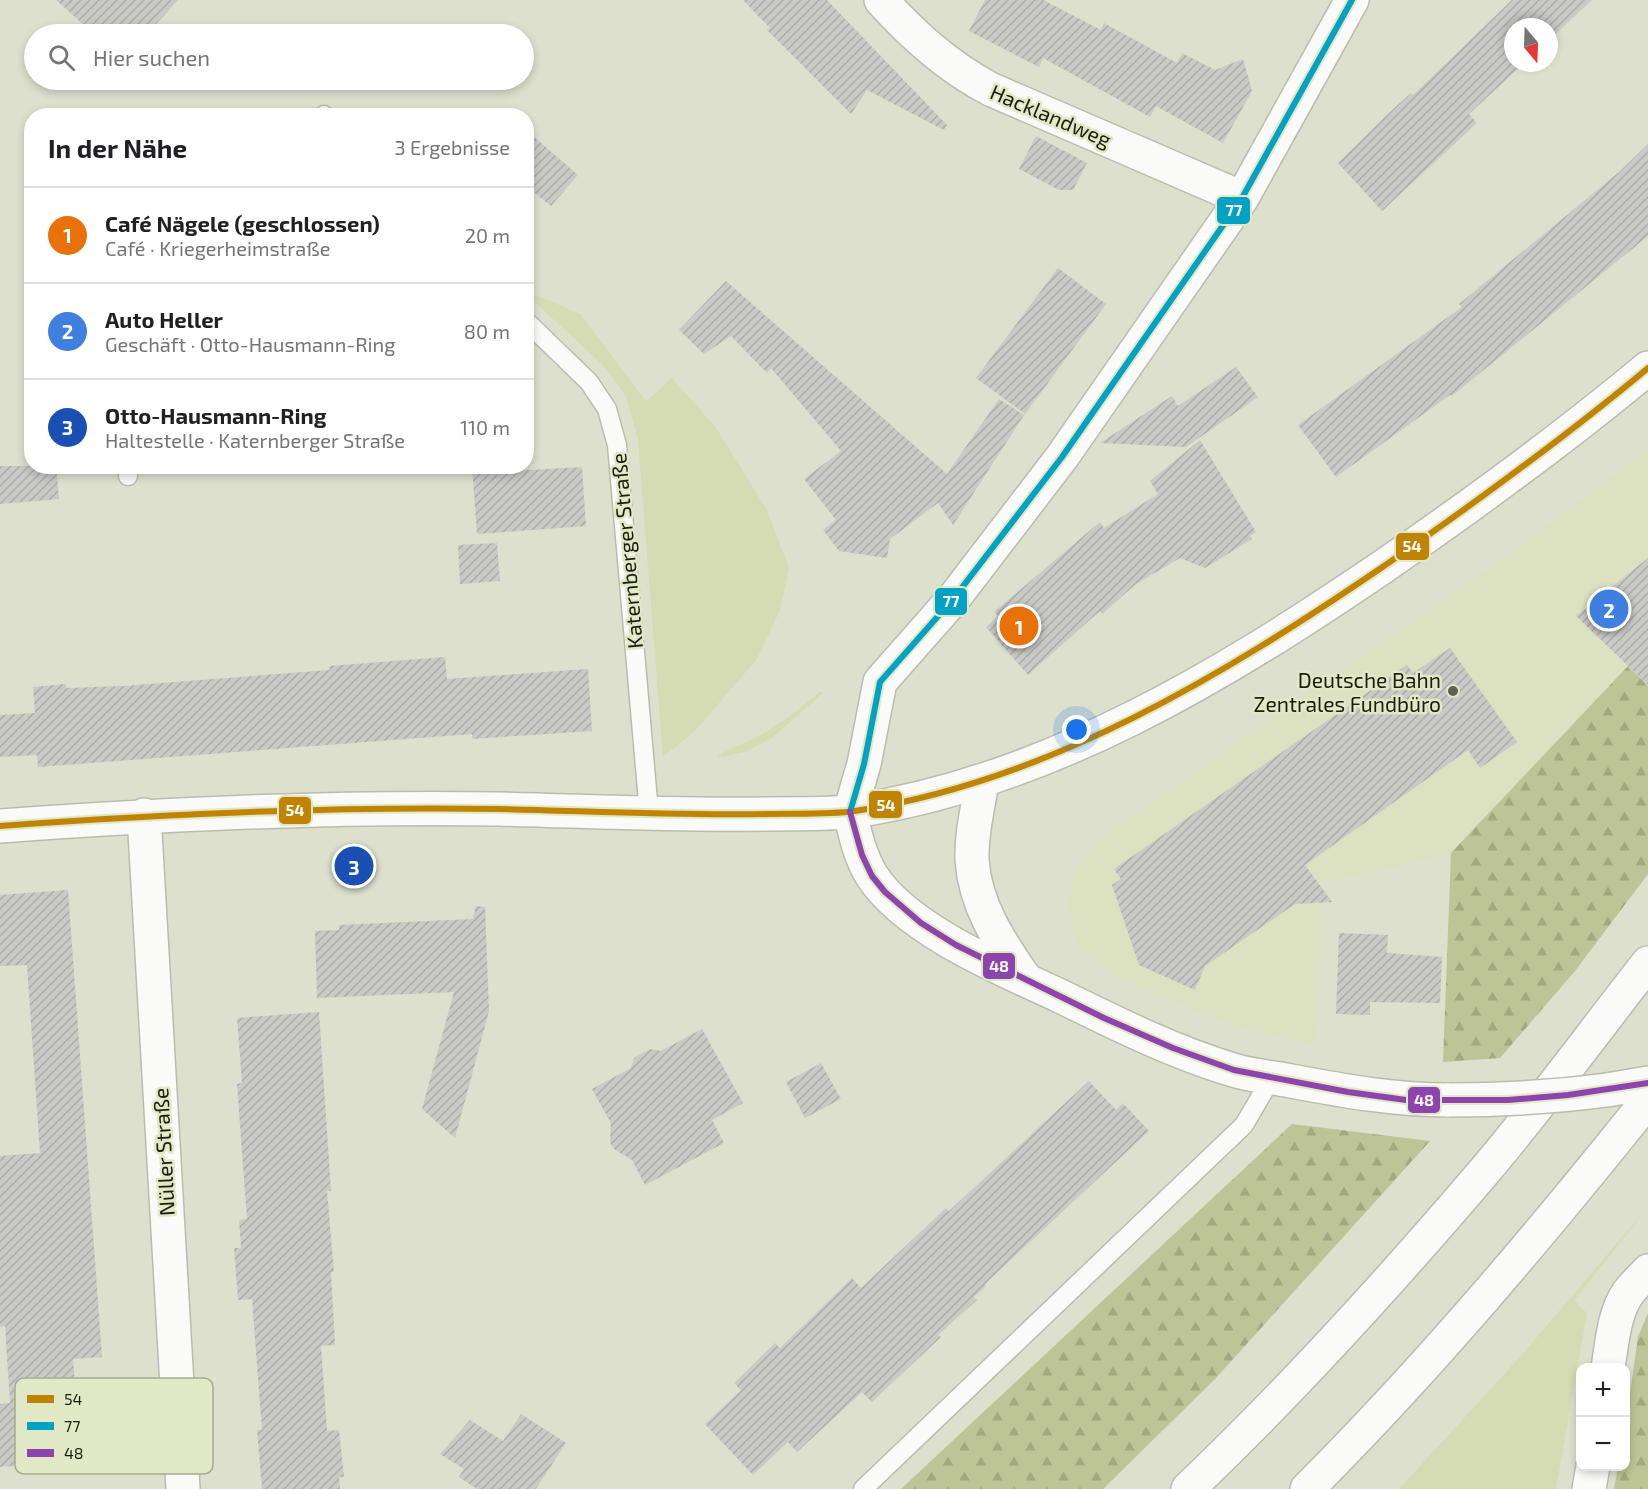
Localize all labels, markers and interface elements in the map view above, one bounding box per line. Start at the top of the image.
north arrow [1504,18,1558,72]
search box [24,24,534,90]
icon: search [45,41,78,74]
text: Hier suchen [93,44,210,70]
street label: Hacklandweg [987,78,1115,152]
text: In der Nähe [48,132,187,163]
text: 3 Ergebnisse [394,135,510,159]
line badge: 77 [1216,196,1251,225]
text: 77 [1226,200,1243,219]
text: Café Nägele (geschlossen) [105,210,380,236]
text: 1 [63,223,72,247]
text: 20 m [465,223,510,247]
text: Café · Kriegerheimstraße [105,236,330,260]
text: Auto Heller [105,306,223,332]
text: 2 [62,319,73,343]
text: 80 m [464,319,510,343]
text: Geschäft · Otto-Hausmann-Ring [105,332,395,356]
text: Otto-Hausmann-Ring [105,402,327,428]
text: 3 [62,415,73,439]
text: 110 m [460,415,510,439]
text: Haltestelle · Katernberger Straße [105,428,405,452]
street label: Katernberger Straße [605,452,647,650]
line badge: 54 [1395,532,1430,561]
text: 54 [1402,536,1422,555]
pin: 2 [1590,586,1628,632]
line badge: 77 [934,587,968,616]
text: 77 [943,591,960,610]
pin: 1 [1000,604,1038,648]
place label: Deutsche Bahn Zentrales Fundbüro [1254,667,1441,716]
marker: Deutsche Bahn Zentrales Fundbüro [1446,684,1460,698]
your location [1062,715,1091,744]
line badge: 54 [868,790,903,819]
text: 54 [876,795,896,814]
line badge: 54 [278,796,312,825]
text: 54 [285,800,305,819]
pin: 3 [334,844,374,888]
line badge: 48 [982,952,1016,980]
text: 48 [989,956,1009,975]
line badge: 48 [1407,1086,1441,1114]
street label: Nüller Straße [147,1087,179,1217]
text: 48 [1414,1090,1434,1109]
map controls [1576,1363,1630,1471]
button: + [1576,1363,1630,1417]
legend [15,1378,213,1474]
text: 54 [64,1389,83,1408]
text: 77 [64,1416,80,1435]
button: − [1576,1417,1630,1471]
text: 48 [64,1443,84,1462]

